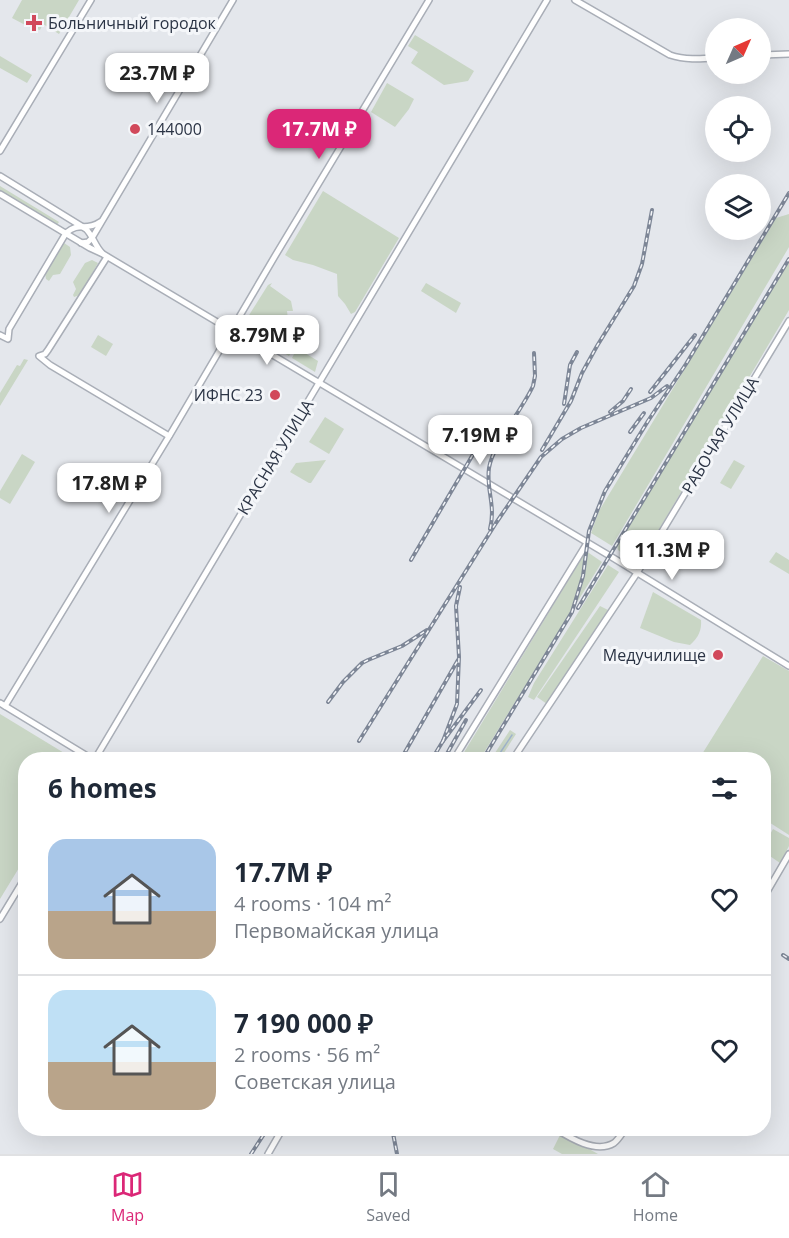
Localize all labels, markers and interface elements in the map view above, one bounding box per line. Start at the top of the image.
place label: Больничный городок [48,12,217,34]
marker: Больничный городок [25,14,43,32]
north arrow [705,18,771,84]
map controls [705,18,771,240]
pin: 23.7M ₽ [102,53,212,104]
text: 23.7M ₽ [119,59,195,86]
button: locate [705,96,771,162]
pin: 17.7M ₽ [264,109,374,160]
text: 17.7M ₽ [281,115,357,142]
place label: 144000 [147,118,202,140]
marker: 144000 [128,122,142,136]
button: layers [705,174,771,240]
pin: 8.79M ₽ [212,315,322,366]
text: 8.79M ₽ [229,321,305,348]
street label: РАБОЧАЯ УЛИЦА [676,372,764,498]
place label: ИФНС 23 [194,384,263,406]
marker: ИФНС 23 [268,388,282,402]
street label: КРАСНАЯ УЛИЦА [232,394,319,519]
pin: 7.19M ₽ [425,415,535,466]
text: 7.19M ₽ [442,421,518,448]
pin: 17.8M ₽ [54,463,164,514]
text: 17.8M ₽ [71,469,147,496]
pin: 11.3M ₽ [617,530,727,581]
text: 11.3M ₽ [634,536,710,563]
place label: Медучилище [603,644,706,666]
marker: Медучилище [711,648,725,662]
text: 6 homes [48,770,157,806]
icon: filters [708,772,741,805]
text: 17.7M ₽ [234,854,332,890]
icon: home [96,863,168,935]
icon: heart [708,883,741,916]
text: 4 rooms · 104 m² [234,890,392,917]
text: Первомайская улица [234,917,439,944]
text: 7 190 000 ₽ [234,1005,373,1041]
icon: home [96,1014,168,1086]
icon: heart [708,1034,741,1067]
text: 2 rooms · 56 m² [234,1041,380,1068]
text: Советская улица [234,1068,396,1095]
tab: Map [111,1168,144,1226]
tab: Saved [366,1168,411,1226]
tab: Home [633,1168,678,1226]

